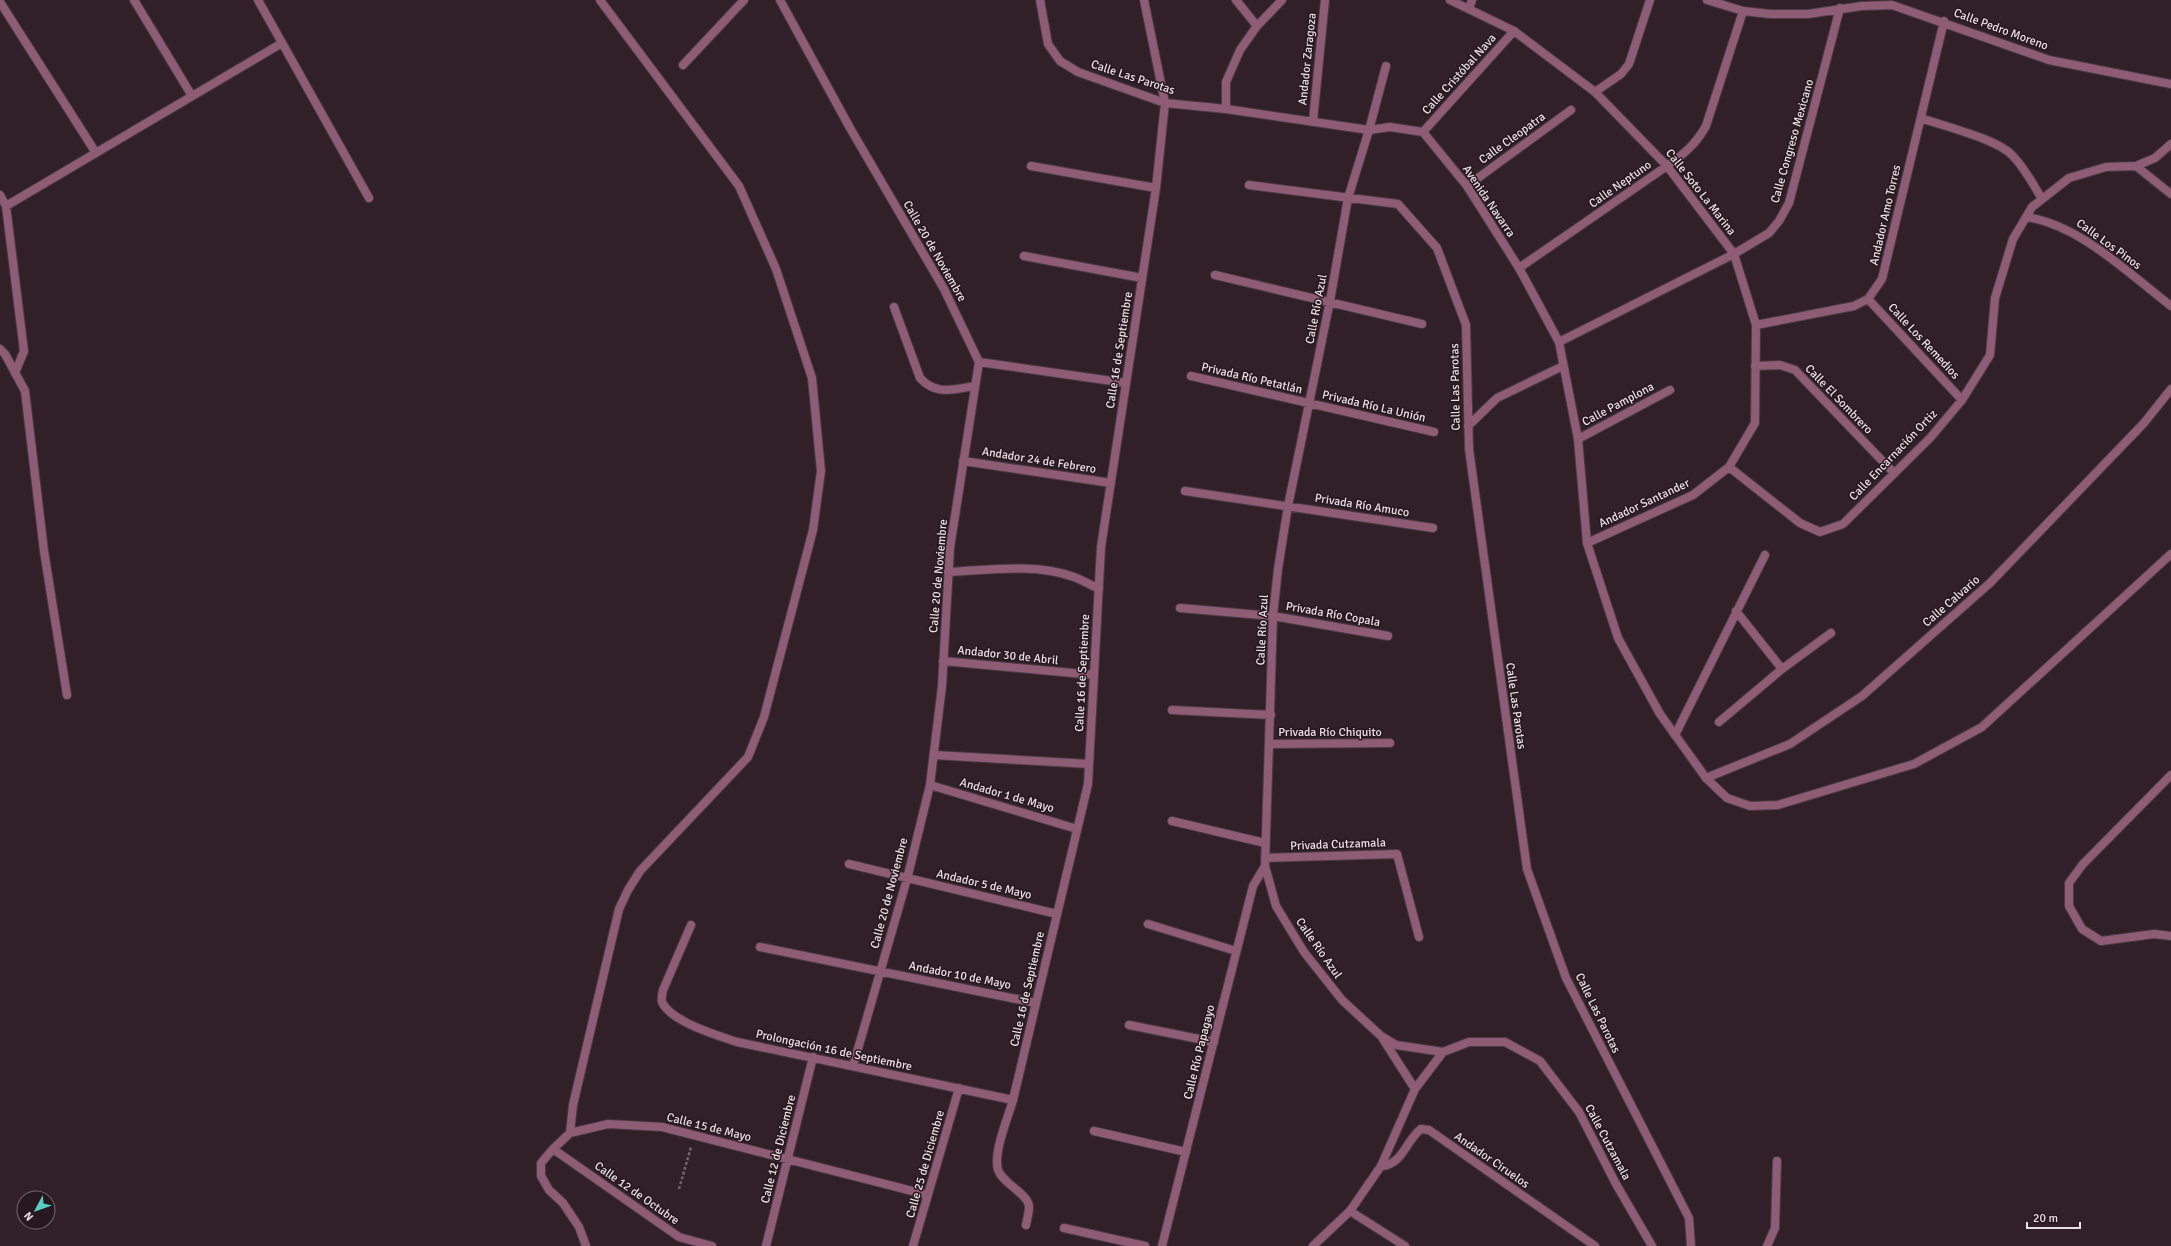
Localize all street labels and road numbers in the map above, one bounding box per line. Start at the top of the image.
street label: Calle Pedro Moreno [1952,5,2050,54]
street label: Andador Zaragoza [1295,12,1320,106]
street label: Calle Cristóbal Nava [1419,31,1500,118]
street label: Calle Las Parotas [1089,57,1177,98]
street label: Calle Congreso Mexicano [1768,77,1817,205]
street label: Calle Cleopatra [1476,109,1548,168]
street label: Calle Soto La Marina [1662,146,1739,239]
street label: Calle Neptuno [1586,157,1654,211]
street label: Avenida Navarra [1459,162,1518,240]
street label: Andador Amo Torres [1867,163,1904,267]
street label: Calle 20 de Noviembre [900,198,970,304]
street label: Calle Los Pinos [2073,216,2144,273]
street label: Calle Río Azul [1302,272,1331,345]
street label: Calle 16 de Septiembre [1103,291,1136,410]
street label: Calle Los Remedios [1885,300,1963,382]
street label: Calle Las Parotas [1447,343,1464,431]
street label: Privada Río Petatlán [1200,360,1304,397]
street label: Calle El Sombrero [1802,361,1876,437]
street label: Calle Pamplona [1580,379,1657,430]
street label: Privada Río La Unión [1321,387,1427,426]
street label: Calle Encarnación Ortiz [1846,407,1941,504]
street label: Andador 24 de Febrero [981,444,1097,477]
street label: Andador Santander [1596,476,1693,531]
street label: Privada Río Amuco [1314,491,1410,520]
street label: Calle 20 de Noviembre [926,518,951,634]
street label: Calle Calvario [1920,572,1983,630]
street label: Calle Río Azul [1253,594,1272,666]
street label: Privada Río Copala [1284,599,1381,630]
street label: Calle 16 de Septiembre [1072,614,1093,732]
street label: Andador 30 de Abril [957,643,1060,668]
street label: Calle Las Parotas [1502,662,1529,750]
street label: Privada Río Chiquito [1278,725,1382,740]
street label: Andador 1 de Mayo [958,775,1056,816]
street label: Privada Cutzamala [1290,835,1386,854]
street label: Calle 20 de Noviembre [867,836,912,950]
street label: Andador 5 de Mayo [935,866,1033,903]
street label: Calle Río Azul [1292,915,1345,982]
street label: Calle 16 de Septiembre [1007,930,1048,1048]
street label: Andador 10 de Mayo [907,958,1012,993]
street label: Calle Las Parotas [1572,971,1623,1056]
street label: Calle Río Papagayo [1180,1003,1218,1101]
street label: Prolongación 16 de Septiembre [754,1027,913,1074]
street label: Calle 12 de Diciembre [758,1093,799,1205]
street label: Calle Cutzamala [1581,1102,1634,1183]
street label: Calle 25 de Diciembre [903,1109,948,1220]
street label: Calle 15 de Mayo [665,1110,753,1145]
street label: Andador Ciruelos [1451,1129,1532,1192]
street label: Calle 12 de Octubre [591,1159,682,1228]

